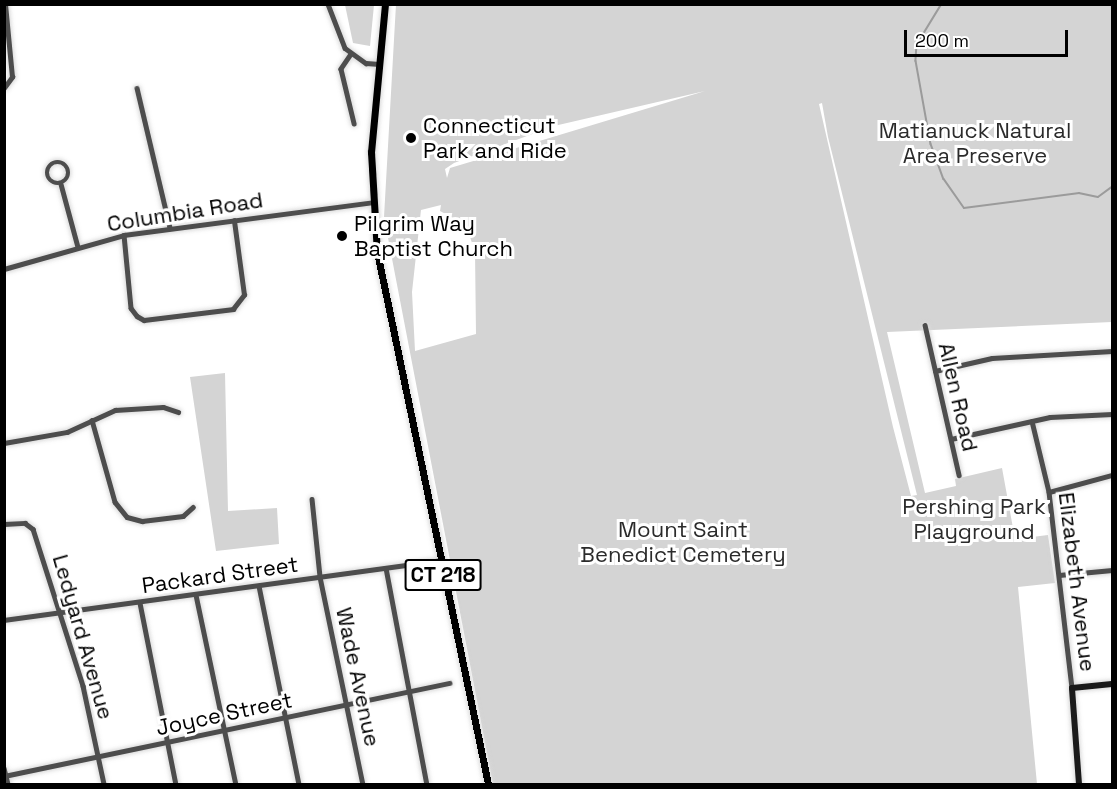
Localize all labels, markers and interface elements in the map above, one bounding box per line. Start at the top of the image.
scale bar [907,18,1070,56]
text: 200 m [915,29,969,52]
place label: Connecticut Park and Ride [423,112,567,164]
park label: Matianuck Natural Area Preserve [879,117,1071,168]
marker: Connecticut Park and Ride [404,131,418,145]
street label: Columbia Road [105,187,265,237]
place label: Pilgrim Way Baptist Church [354,210,513,262]
marker: Pilgrim Way Baptist Church [335,229,349,243]
street label: Allen Road [933,340,983,454]
street label: Elizabeth Avenue [1053,491,1101,673]
park label: Pershing Park Playground [902,493,1046,544]
park label: Mount Saint Benedict Cemetery [580,516,786,568]
street label: Ledyard Avenue [47,551,119,723]
street label: Packard Street [140,551,300,599]
road number: CT 218 [404,557,482,593]
street label: Wade Avenue [330,605,386,749]
street label: Joyce Street [153,687,295,741]

